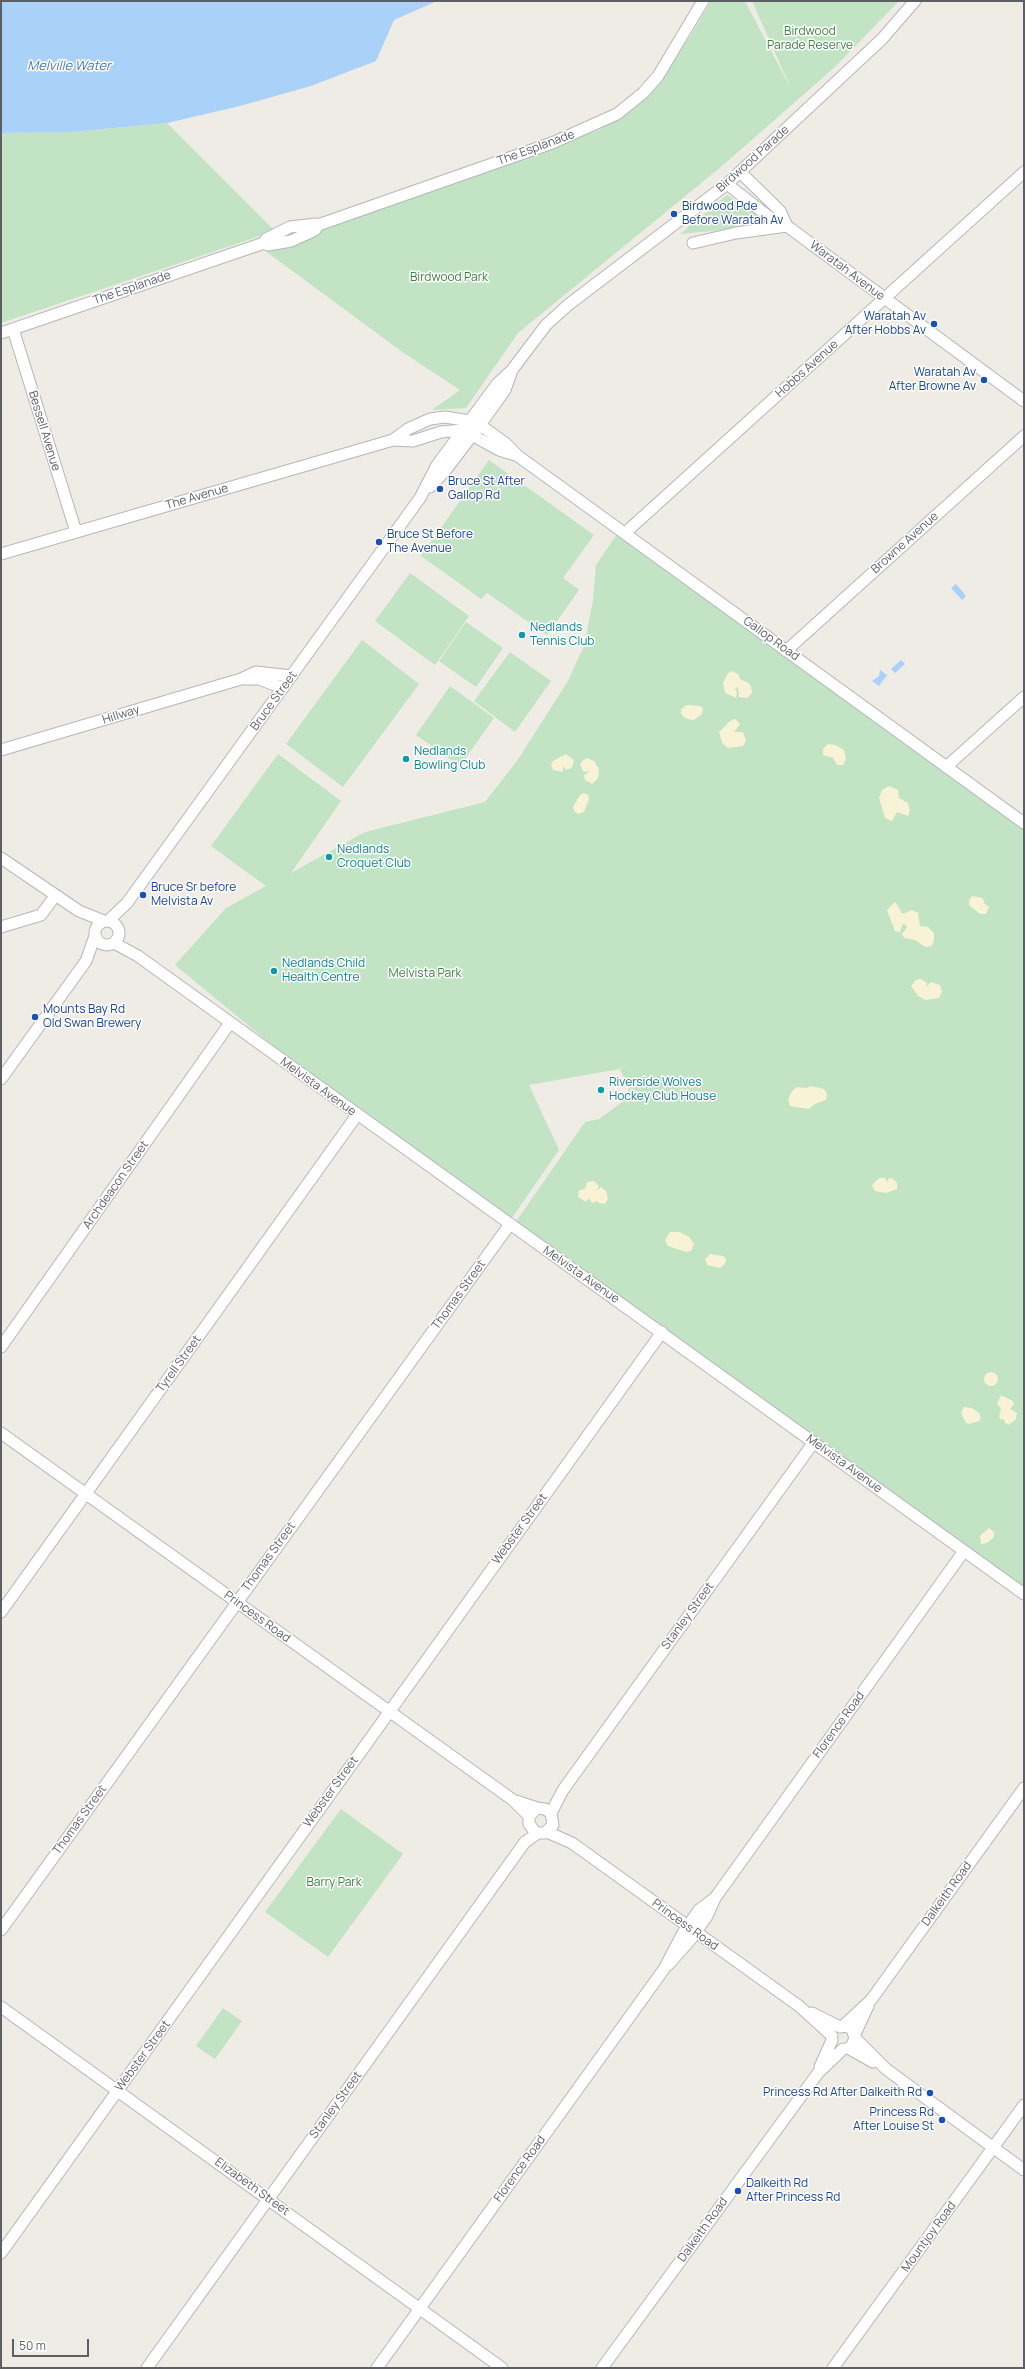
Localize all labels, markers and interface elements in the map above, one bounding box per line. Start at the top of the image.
park label: Birdwood Parade Reserve [767,25,853,53]
water label: Melville Water [27,58,111,74]
street label: Birdwood Parade [714,123,792,195]
street label: The Esplanade [495,127,577,169]
place label: Birdwood Pde Before Waratah Av [682,200,783,228]
marker: Birdwood Pde Before Waratah Av [669,209,679,219]
street label: Waratah Avenue [807,238,887,304]
street label: The Esplanade [91,268,173,308]
park label: Birdwood Park [410,271,488,285]
place label: Waratah Av After Hobbs Av [845,310,926,338]
marker: Waratah Av After Hobbs Av [929,319,939,329]
street label: Hobbs Avenue [773,337,841,401]
place label: Waratah Av After Browne Av [889,366,976,394]
marker: Waratah Av After Browne Av [979,375,989,385]
street label: Bessell Avenue [25,389,63,473]
place label: Bruce St After Gallop Rd [448,475,525,503]
street label: The Avenue [164,481,230,513]
marker: Bruce St After Gallop Rd [435,484,445,494]
street label: Browne Avenue [869,509,941,577]
place label: Bruce St Before The Avenue [387,528,473,556]
marker: Bruce St Before The Avenue [374,537,384,547]
street label: Gallop Road [740,614,802,664]
place label: Nedlands Tennis Club [530,621,594,649]
marker: Nedlands Tennis Club [517,630,527,640]
street label: Bruce Street [248,668,300,734]
street label: Hillway [101,703,141,727]
place label: Nedlands Bowling Club [414,745,485,773]
marker: Nedlands Bowling Club [401,754,411,764]
place label: Nedlands Croquet Club [337,843,411,871]
marker: Nedlands Croquet Club [324,852,334,862]
place label: Bruce Sr before Melvista Av [151,881,236,909]
marker: Bruce Sr before Melvista Av [138,890,148,900]
place label: Nedlands Child Health Centre [282,957,365,985]
marker: Nedlands Child Health Centre [269,966,279,976]
park label: Melvista Park [389,967,461,981]
place label: Mounts Bay Rd Old Swan Brewery [43,1003,141,1031]
marker: Mounts Bay Rd Old Swan Brewery [30,1012,40,1022]
street label: Melvista Avenue [277,1055,359,1119]
place label: Riverside Wolves Hockey Club House [609,1076,716,1104]
marker: Riverside Wolves Hockey Club House [596,1085,606,1095]
street label: Archdeacon Street [80,1138,152,1232]
street label: Melvista Avenue [540,1243,622,1307]
street label: Thomas Street [429,1258,489,1332]
street label: Tyrell Street [153,1333,205,1395]
street label: Melvista Avenue [803,1432,885,1496]
street label: Webster Street [489,1491,551,1567]
street label: Thomas Street [239,1520,299,1594]
street label: Stanley Street [659,1580,717,1652]
street label: Princess Road [221,1588,293,1646]
street label: Florence Road [810,1689,868,1761]
street label: Webster Street [300,1754,362,1830]
street label: Thomas Street [50,1783,110,1857]
street label: Dalkeith Road [919,1859,975,1929]
park label: Barry Park [306,1876,362,1890]
street label: Princess Road [649,1896,721,1954]
street label: Webster Street [112,2018,174,2094]
street label: Stanley Street [307,2069,365,2141]
place label: Princess Rd After Dalkeith Rd [763,2086,922,2100]
marker: Princess Rd After Dalkeith Rd [925,2088,935,2098]
place label: Princess Rd After Louise St [853,2106,934,2134]
marker: Princess Rd After Louise St [937,2115,947,2125]
street label: Florence Road [491,2133,549,2205]
street label: Elizabeth Street [212,2155,292,2219]
place label: Dalkeith Rd After Princess Rd [746,2177,840,2205]
marker: Dalkeith Rd After Princess Rd [733,2186,743,2196]
street label: Dalkeith Road [675,2195,731,2265]
street label: Mountjoy Road [899,2199,959,2275]
scale bar [14,2331,91,2357]
text: 50 m [19,2337,46,2354]

